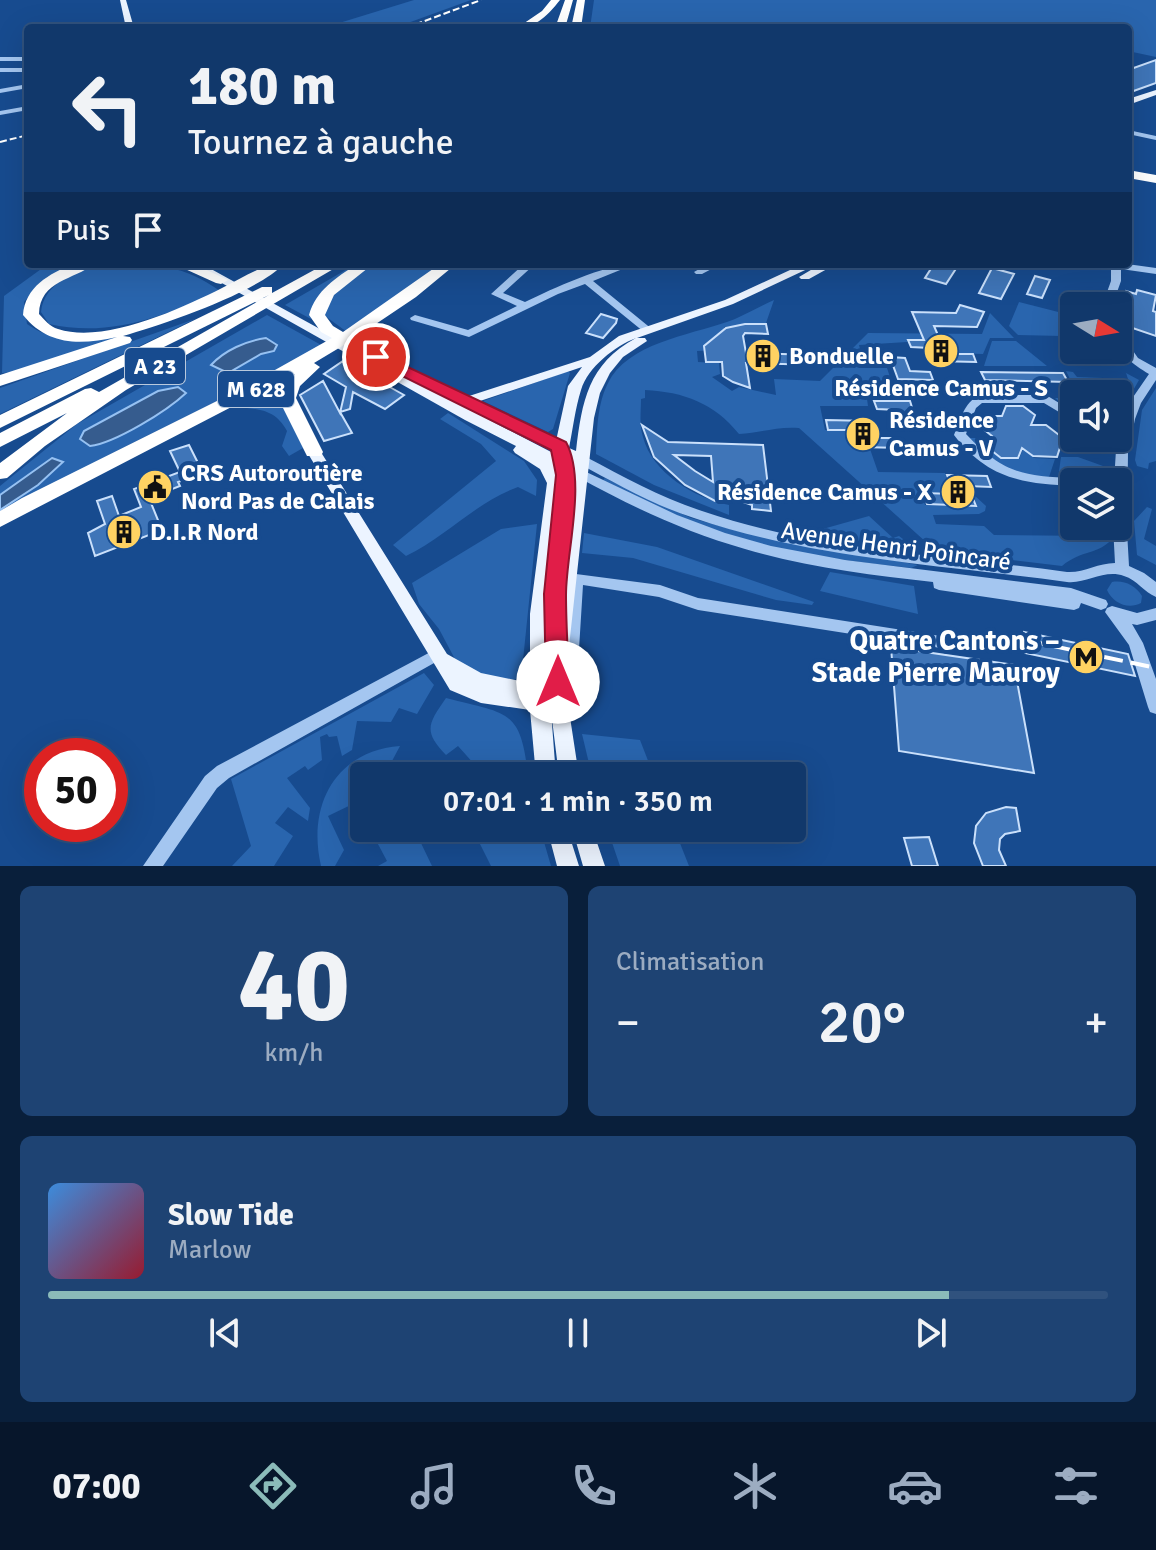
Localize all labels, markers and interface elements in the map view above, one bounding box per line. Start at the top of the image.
text: 180 m [188,51,336,120]
icon: left [56,56,160,160]
text: Tournez à gauche [188,120,454,165]
icon: arrive [126,208,170,252]
text: Puis [56,212,110,249]
north arrow [1060,292,1132,364]
map controls [1060,292,1132,540]
pin [342,323,410,391]
building icon: Résidence Camus - S [922,332,960,370]
icon: arrive [354,335,398,379]
building icon: Bonduelle [744,337,782,375]
place label: Bonduelle [789,341,894,371]
road number: A 23 [125,348,185,384]
road number: M 628 [218,371,294,407]
place label: Résidence Camus - S [834,373,1048,403]
button: sound [1060,380,1132,452]
place label: Résidence Camus - V [889,405,994,463]
building icon: Résidence Camus - V [844,415,882,453]
place label: CRS Autoroutière Nord Pas de Calais [181,458,375,516]
public building icon: CRS Autoroutière Nord Pas de Calais [136,468,174,506]
button: layers [1060,468,1132,540]
building icon: Résidence Camus - X [939,473,977,511]
place label: Résidence Camus - X [717,477,932,507]
building icon: D.I.R Nord [105,513,143,551]
street label: Avenue Henri Poincaré [779,515,1013,577]
place label: D.I.R Nord [150,517,258,547]
place label: Quatre Cantons – Stade Pierre Mauroy [812,624,1060,690]
metro station icon: Quatre Cantons – Stade Pierre Mauroy [1067,638,1105,676]
position arrow [516,640,600,724]
speed limit sign: 50 [24,738,128,842]
text: 07:01 · 1 min · 350 m [443,783,713,820]
text: 40 [238,921,350,1049]
text: Climatisation [616,946,765,978]
text: 20° [818,986,906,1060]
text: − [616,996,640,1050]
text: + [1084,996,1108,1050]
text: km/h [265,1037,323,1069]
text: Slow Tide [168,1197,294,1234]
text: Marlow [168,1234,251,1266]
icon: previous [203,1311,247,1355]
icon: pause [556,1311,600,1355]
icon: next [909,1311,953,1355]
icon: directions [245,1458,301,1514]
icon: music [406,1458,462,1514]
icon: phone [566,1458,622,1514]
icon: climate [727,1458,783,1514]
icon: car [887,1458,943,1514]
icon: filters [1048,1458,1104,1514]
text: 07:00 [52,1464,141,1509]

